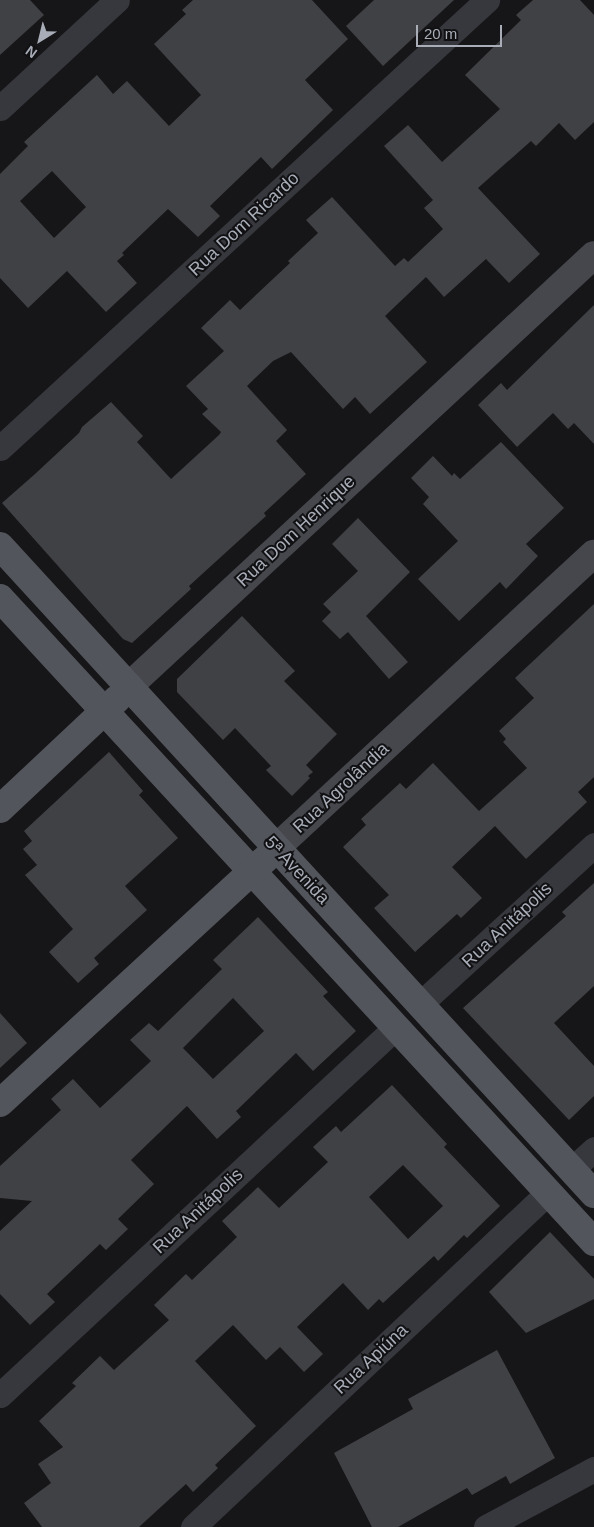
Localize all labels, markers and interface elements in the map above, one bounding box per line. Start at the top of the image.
north arrow [15,15,65,65]
scale bar [419,15,505,47]
text: 20 m [424,25,457,42]
text: N [22,43,40,62]
street label: Rua Dom Ricardo [184,167,304,281]
street label: Rua Dom Henrique [232,471,360,591]
street label: Rua Agrolândia [288,738,394,838]
street label: 5ª Avenida [260,831,334,909]
street label: Rua Anitápolis [457,878,557,972]
street label: Rua Anitápolis [148,1164,248,1258]
street label: Rua Apiúna [329,1319,413,1399]

